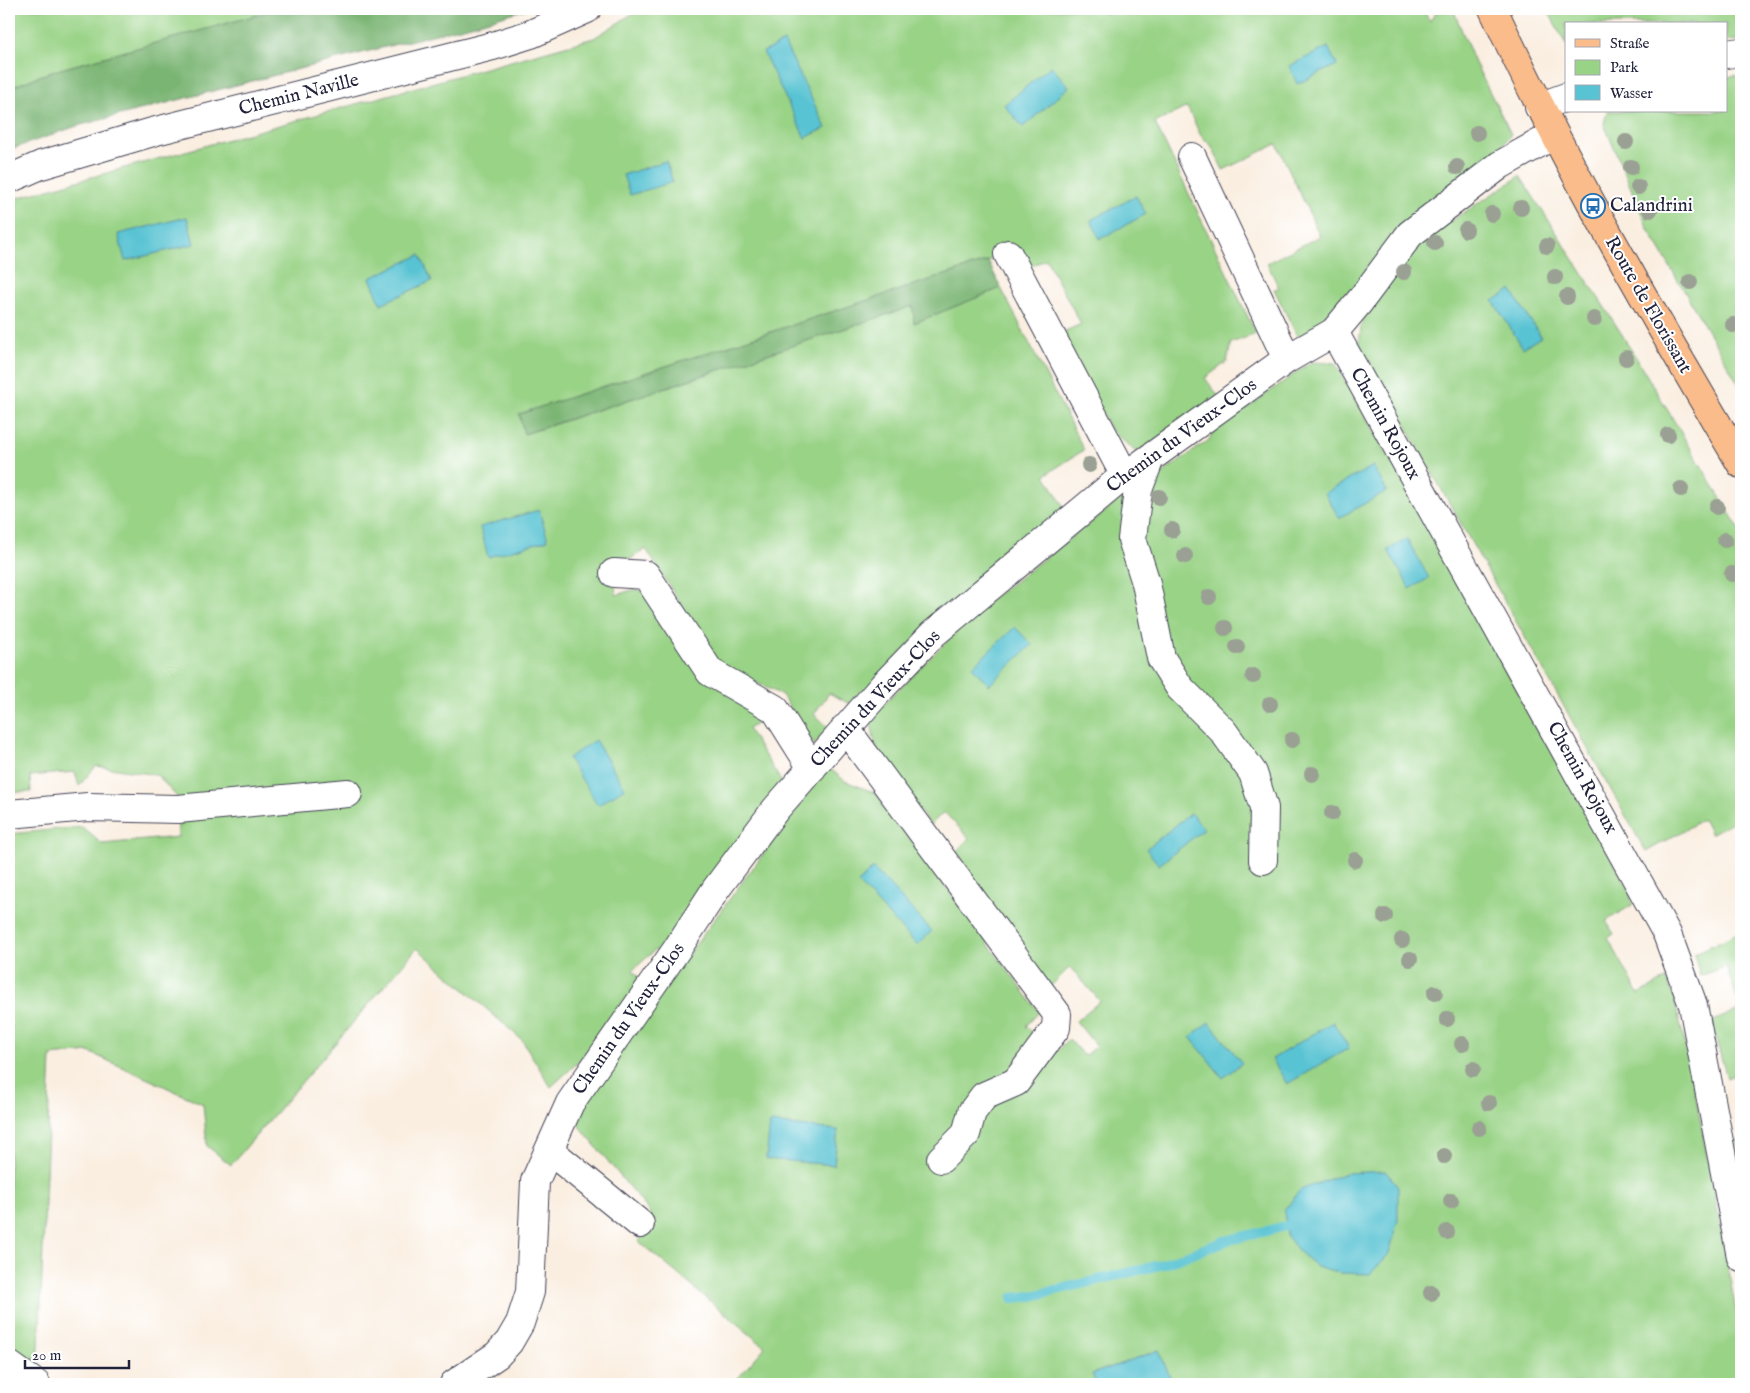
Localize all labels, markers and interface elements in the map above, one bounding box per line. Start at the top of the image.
legend [1565,22,1728,112]
text: Straße [1610,34,1650,53]
text: Park [1610,58,1640,77]
street label: Chemin Naville [236,68,362,122]
text: Wasser [1610,84,1653,103]
bus stop icon: Calandrini [1580,193,1606,219]
place label: Calandrini [1610,194,1693,218]
street label: Route de Florissant [1599,232,1697,378]
street label: Chemin Rojoux [1344,364,1426,484]
street label: Chemin du Vieux-Clos [1102,373,1262,499]
street label: Chemin du Vieux-Clos [806,625,946,773]
street label: Chemin Rojoux [1541,718,1623,838]
street label: Chemin du Vieux-Clos [567,938,691,1100]
scale bar [25,1338,129,1370]
text: 20 m [32,1346,62,1365]

